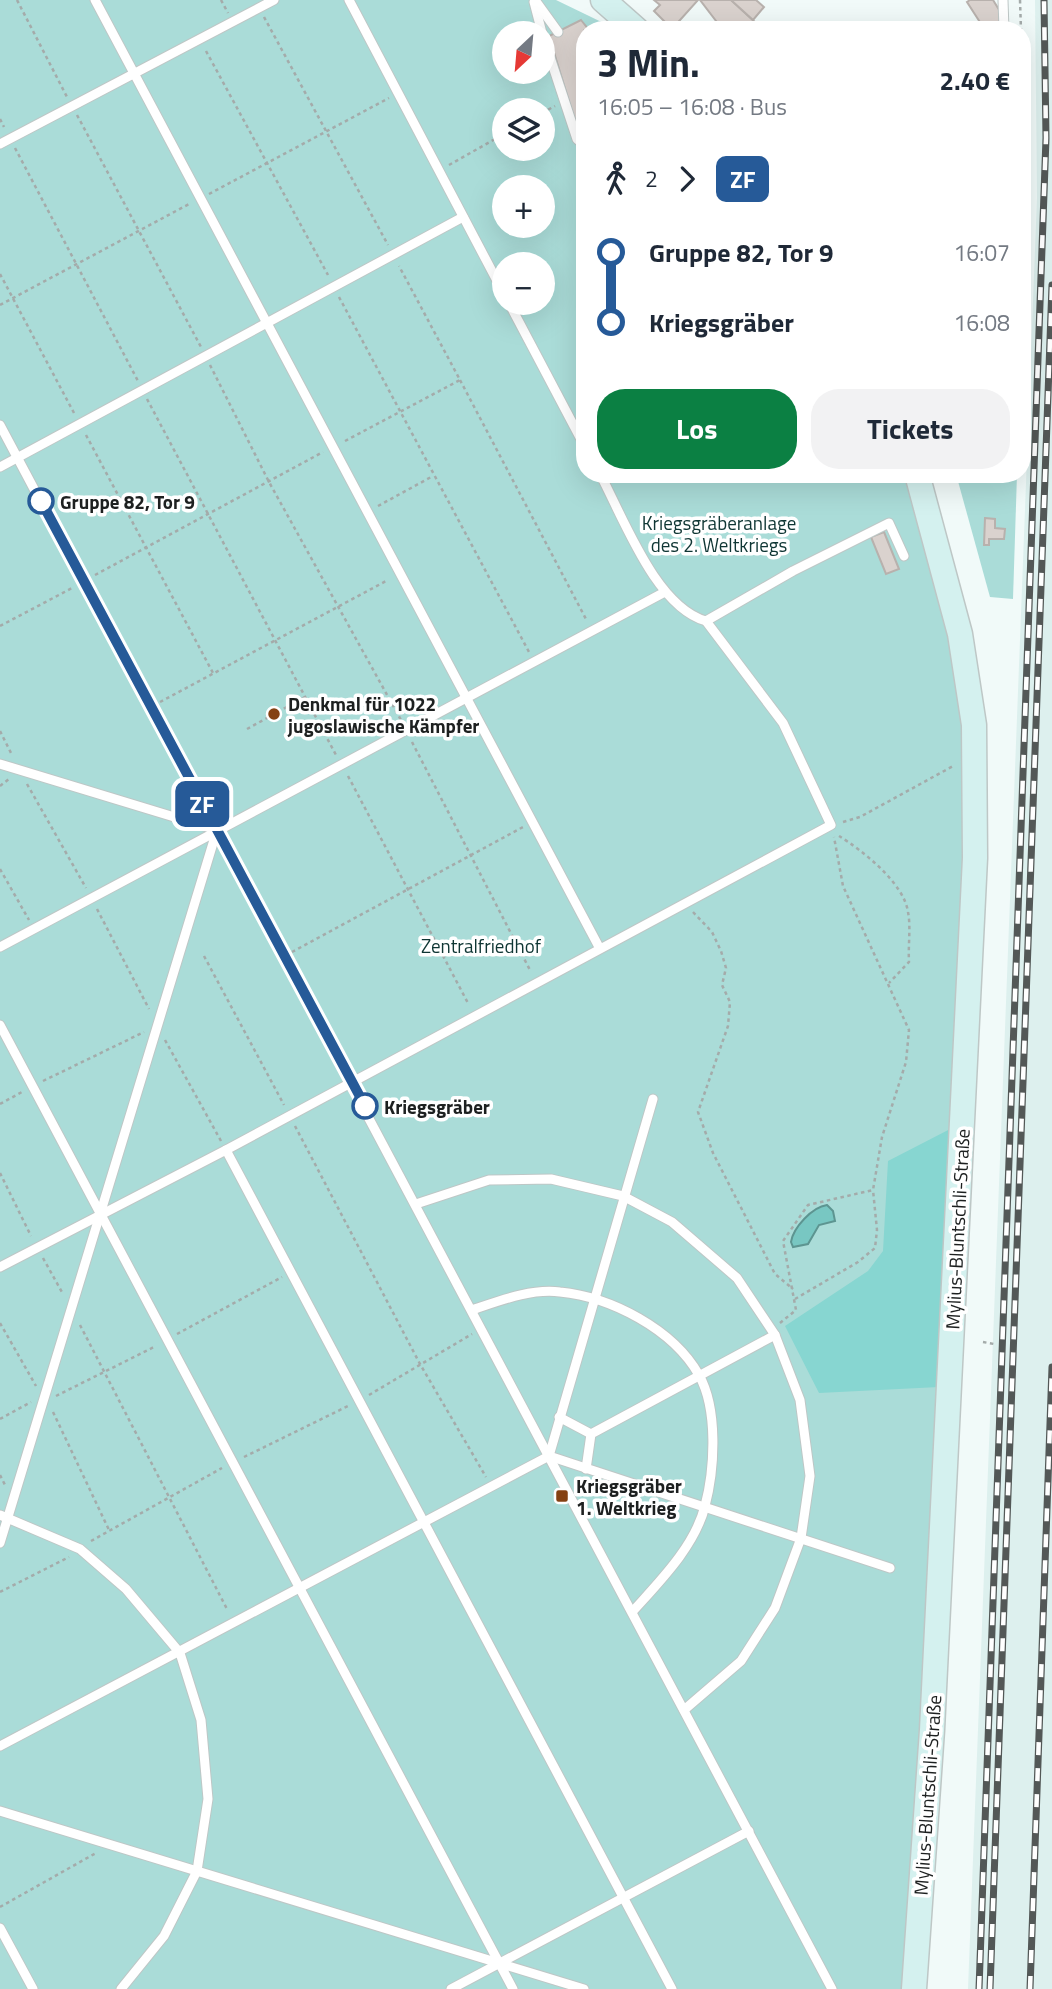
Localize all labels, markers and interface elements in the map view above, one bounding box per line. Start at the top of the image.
north arrow [492,21,555,84]
map controls [492,21,555,315]
text: 3 Min. [597,34,700,92]
text: 2.40 € [939,61,1010,100]
text: 16:05 – 16:08 · Bus [597,89,787,124]
button: layers [492,98,555,161]
icon: walk [597,160,635,198]
icon: forward [668,160,706,198]
text: 2 [645,161,658,196]
text: ZF [730,161,755,197]
button: + [492,175,555,238]
text: Gruppe 82, Tor 9 [649,233,834,272]
text: 16:07 [953,235,1010,270]
button: − [492,252,555,315]
text: Kriegsgräber [649,303,794,342]
text: 16:08 [953,305,1010,340]
button: Los [597,389,797,469]
button: Tickets [811,389,1010,469]
place label: Gruppe 82, Tor 9 [60,487,195,516]
marker: Gruppe 82, Tor 9 [28,488,54,514]
park label: Kriegsgräberanlage des 2. Weltkriegs [642,508,796,559]
place label: Denkmal für 1022 jugoslawische Kämpfer [287,689,479,740]
marker: Denkmal für 1022 jugoslawische Kämpfer [266,706,282,722]
line badge: ZF [170,781,234,827]
text: ZF [189,786,215,822]
park label: Zentralfriedhof [421,931,542,960]
place label: Kriegsgräber [384,1092,490,1121]
marker: Kriegsgräber [352,1093,378,1119]
street label: Mylius-Bluntschli-Straße [937,1128,977,1330]
place label: Kriegsgräber 1. Weltkrieg [576,1471,682,1522]
marker: Kriegsgräber 1. Weltkrieg [554,1488,570,1504]
street label: Mylius-Bluntschli-Straße [906,1694,948,1896]

